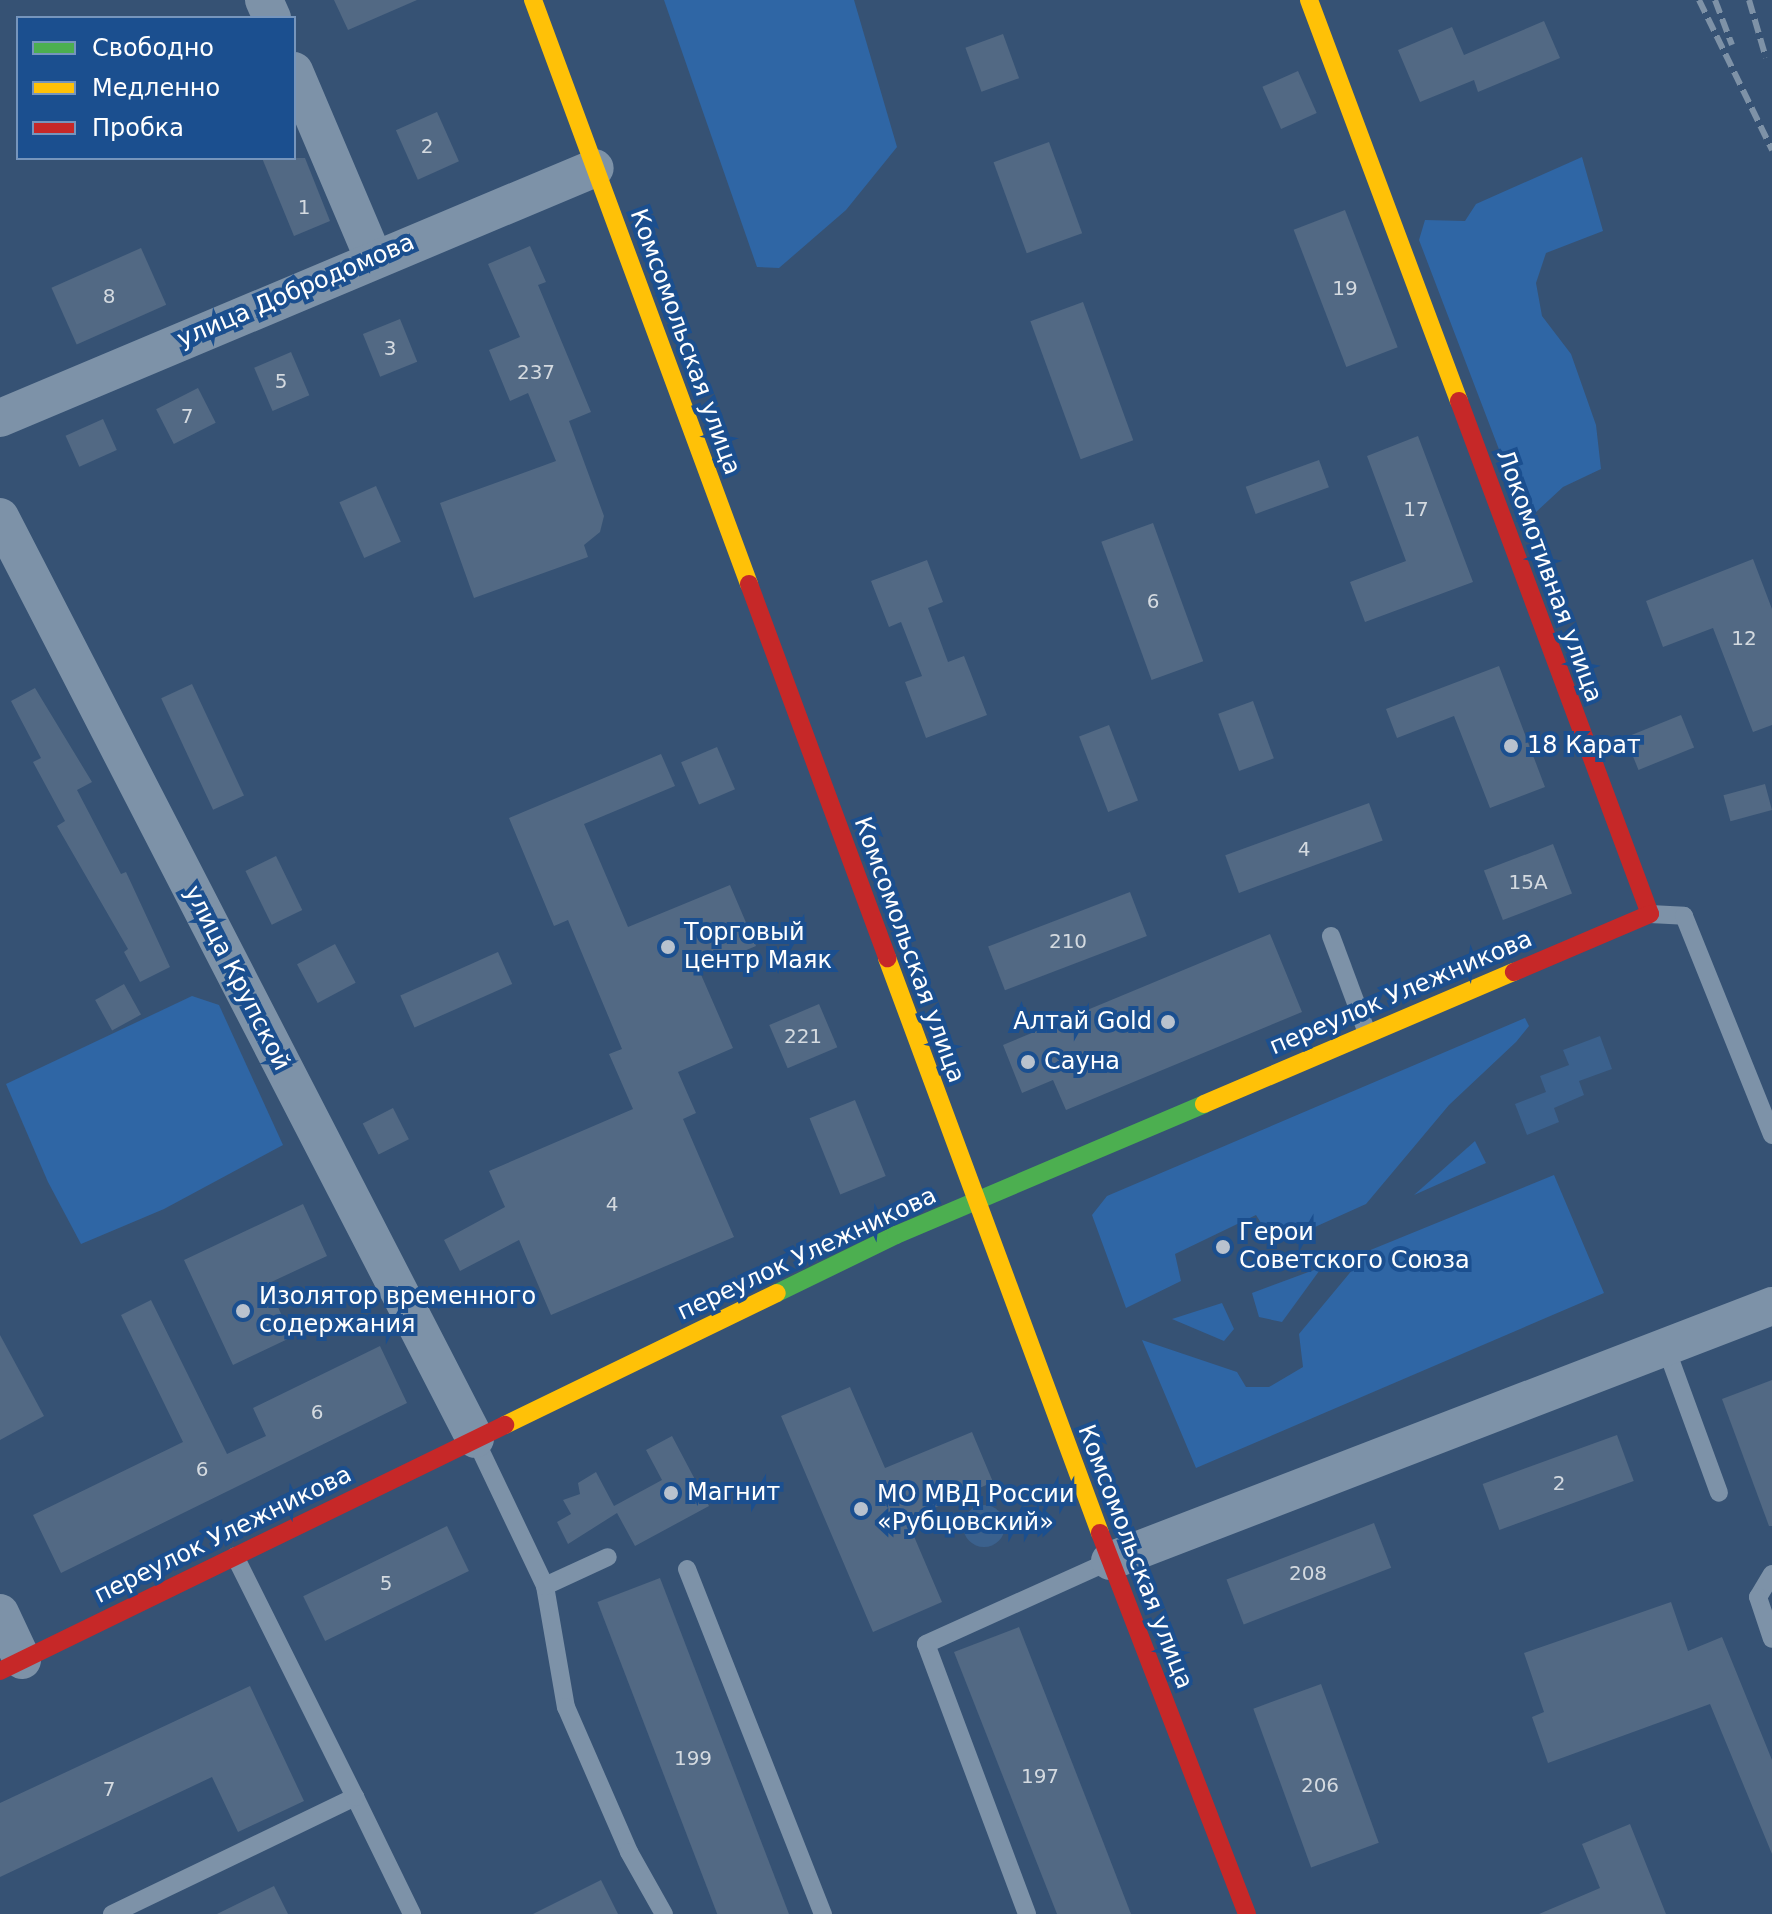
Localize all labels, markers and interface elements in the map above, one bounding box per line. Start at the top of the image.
legend [16,16,296,160]
text: Свободно [92,34,214,62]
text: Медленно [92,74,220,102]
text: Пробка [92,114,184,142]
house number: 2 [421,134,433,158]
house number: 1 [298,195,310,219]
street label: Комсомольская улица [623,205,747,479]
street label: улица Добродомова [173,228,419,354]
house number: 19 [1332,276,1358,300]
house number: 8 [103,284,115,308]
house number: 3 [384,336,396,360]
house number: 237 [517,360,555,384]
house number: 5 [275,369,287,393]
house number: 7 [181,404,193,428]
street label: Локомотивная улица [1490,446,1608,706]
house number: 17 [1403,497,1429,521]
house number: 6 [1147,589,1159,613]
house number: 12 [1731,626,1757,650]
place label: 18 Карат [1527,732,1641,760]
marker: 18 Карат [1502,737,1520,755]
street label: Комсомольская улица [847,813,971,1087]
house number: 4 [1298,837,1310,861]
house number: 15А [1508,870,1548,894]
street label: улица Крупской [178,881,296,1075]
place label: Торговый центр Маяк [684,919,832,975]
street label: переулок Улежникова [1265,925,1537,1061]
house number: 210 [1049,929,1087,953]
marker: Торговый центр Маяк [659,938,677,956]
place label: Алтай Gold [1013,1008,1152,1036]
marker: Алтай Gold [1159,1013,1177,1031]
house number: 221 [784,1024,822,1048]
place label: Сауна [1044,1048,1120,1076]
marker: Сауна [1019,1053,1037,1071]
street label: переулок Улежникова [673,1181,941,1327]
house number: 4 [606,1192,618,1216]
place label: Герои Советского Союза [1239,1219,1470,1275]
marker: Герои Советского Союза [1214,1238,1232,1256]
place label: Изолятор временного содержания [259,1283,536,1339]
marker: Изолятор временного содержания [234,1302,252,1320]
house number: 6 [311,1400,323,1424]
street label: Комсомольская улица [1071,1421,1199,1693]
house number: 6 [196,1457,208,1481]
street label: переулок Улежникова [90,1460,356,1610]
house number: 2 [1553,1471,1565,1495]
place label: Магнит [687,1479,780,1507]
place label: МО МВД России «Рубцовский» [877,1481,1075,1537]
marker: Магнит [662,1484,680,1502]
marker: МО МВД России «Рубцовский» [852,1500,870,1518]
house number: 208 [1289,1561,1327,1585]
house number: 5 [380,1571,392,1595]
house number: 199 [674,1746,712,1770]
house number: 197 [1021,1764,1059,1788]
house number: 206 [1301,1773,1339,1797]
house number: 7 [103,1777,115,1801]

